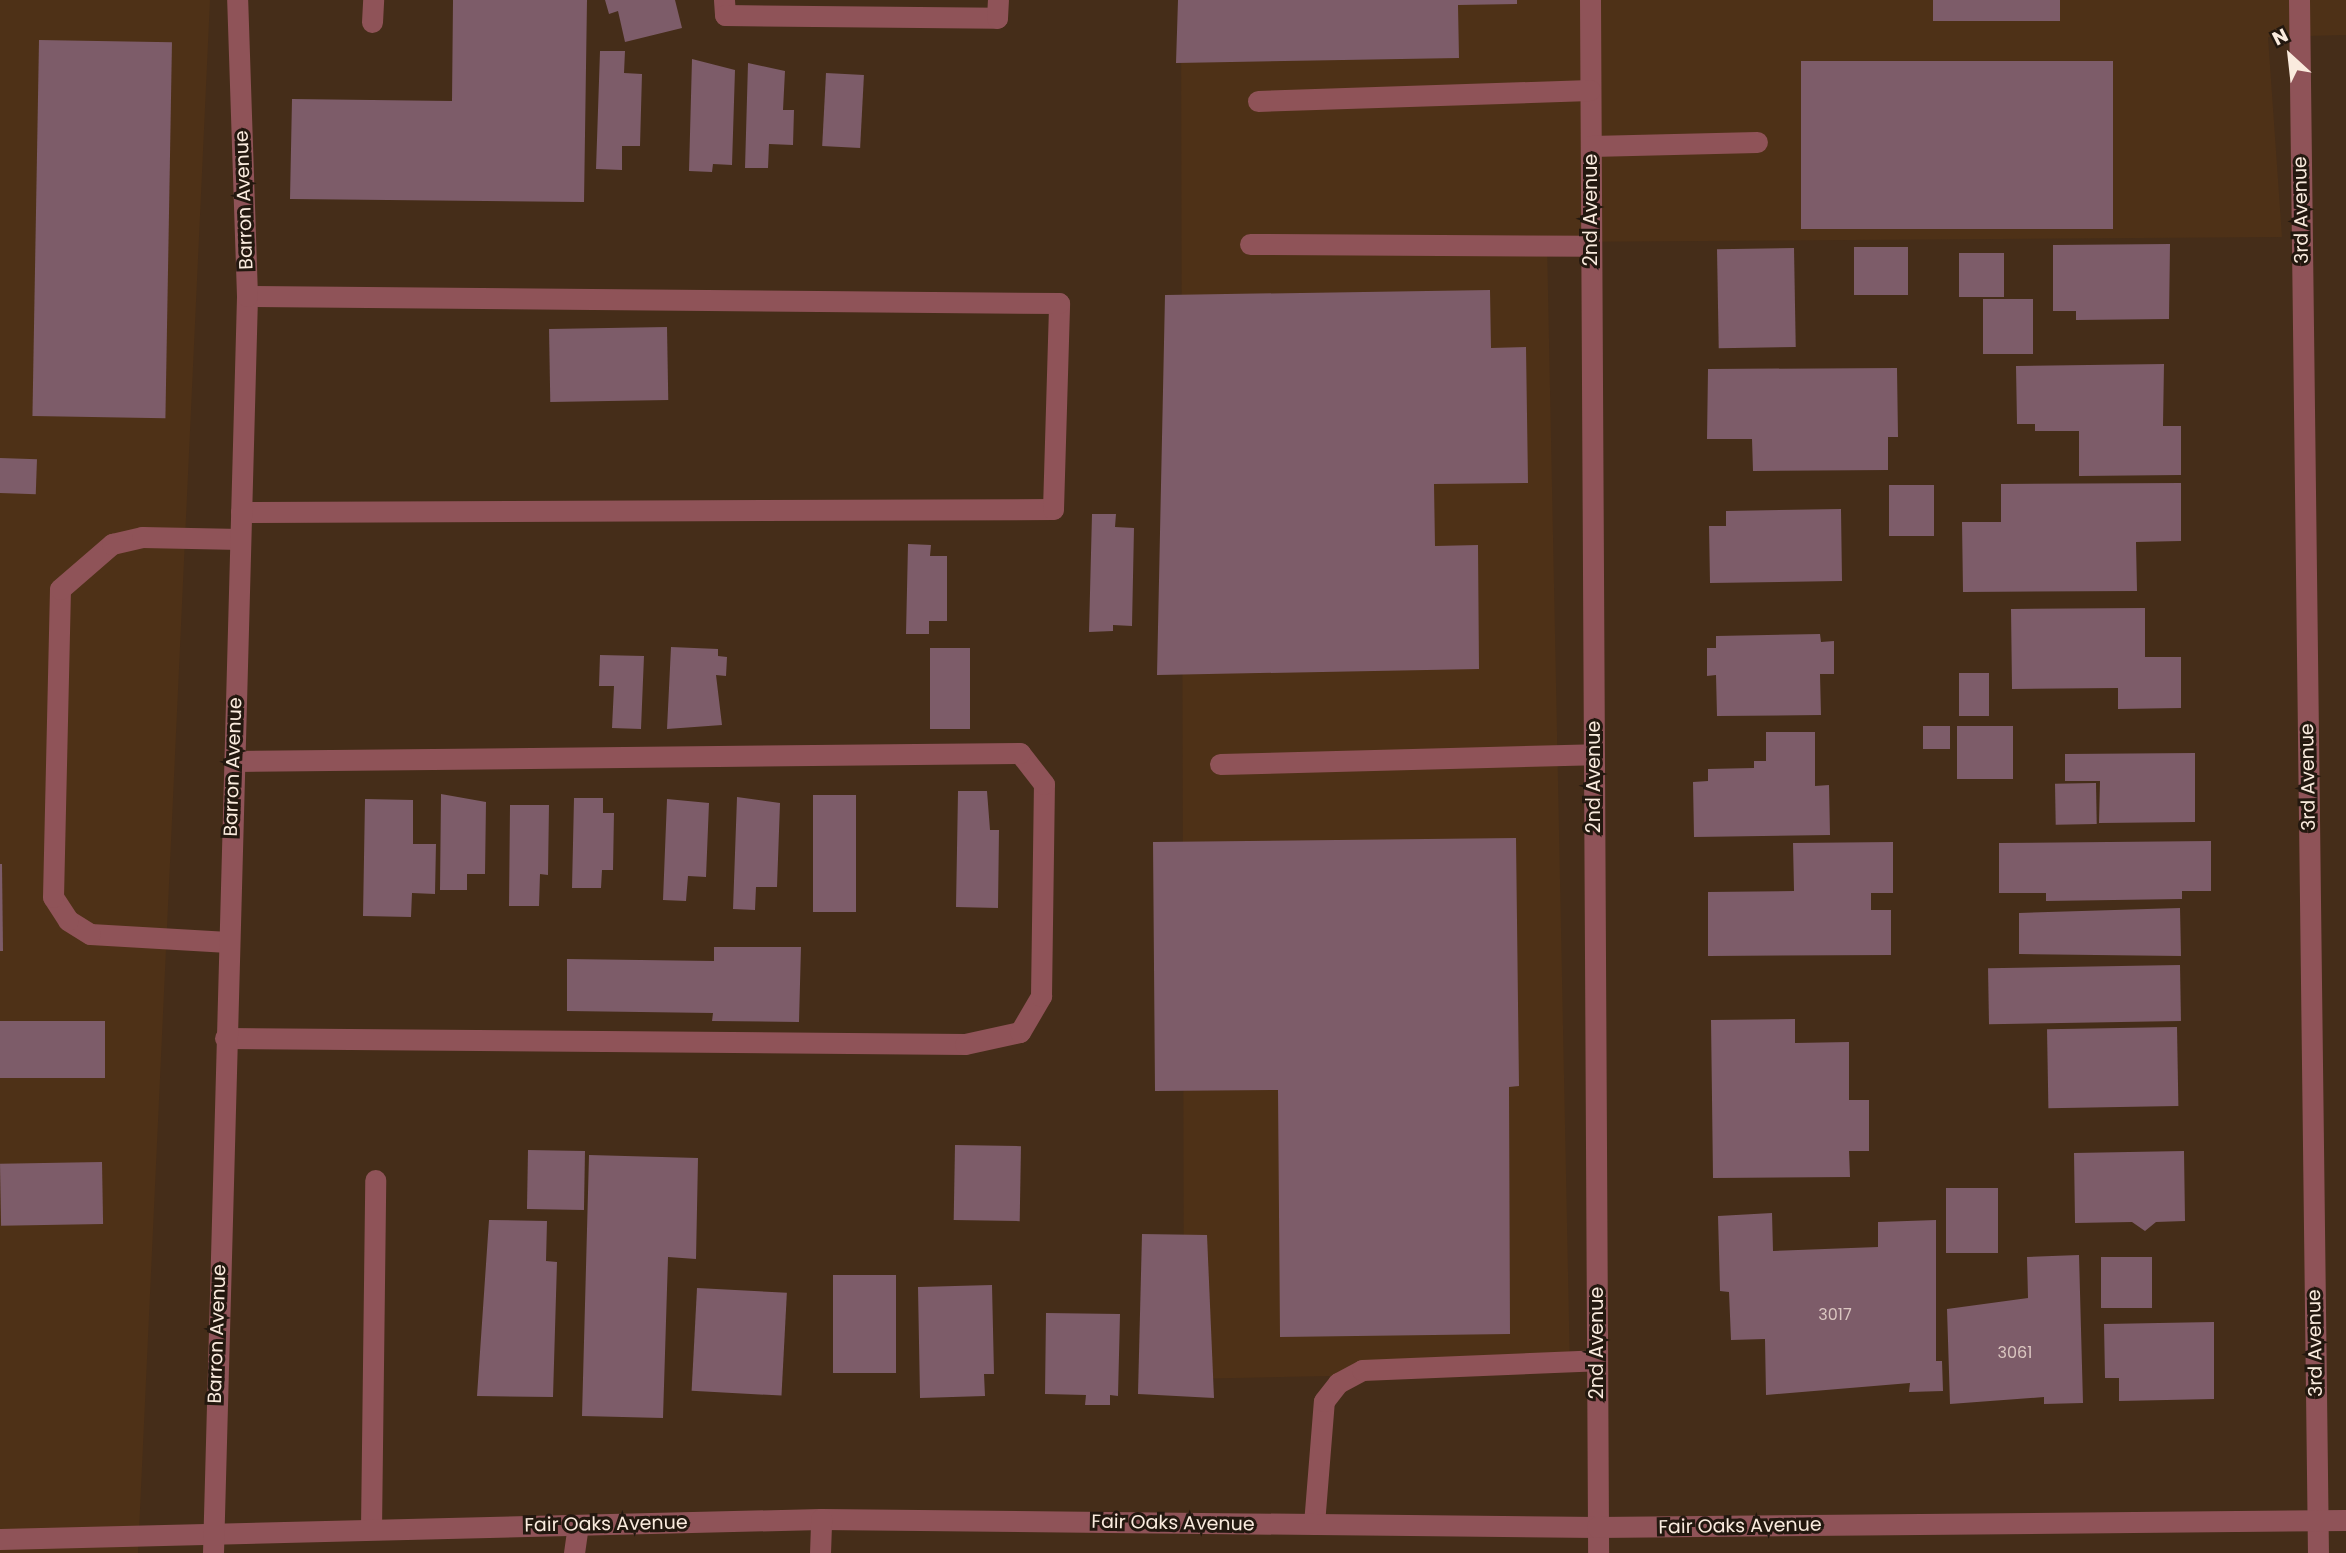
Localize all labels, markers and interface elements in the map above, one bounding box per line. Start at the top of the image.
north arrow [2255,21,2325,91]
text: N [2268,22,2293,52]
street label: Barron Avenue [230,130,258,270]
street label: 2nd Avenue [1580,154,1602,266]
street label: 3rd Avenue [2289,156,2313,264]
street label: Barron Avenue [219,697,247,837]
street label: 2nd Avenue [1583,721,1605,833]
street label: 3rd Avenue [2296,723,2320,831]
street label: Barron Avenue [203,1264,231,1404]
street label: 2nd Avenue [1586,1287,1608,1399]
street label: 3rd Avenue [2303,1289,2327,1397]
house number: 3017 [1818,1305,1852,1325]
house number: 3061 [1998,1343,2032,1363]
street label: Fair Oaks Avenue [1091,1510,1255,1536]
street label: Fair Oaks Avenue [524,1511,688,1537]
street label: Fair Oaks Avenue [1658,1513,1822,1539]

